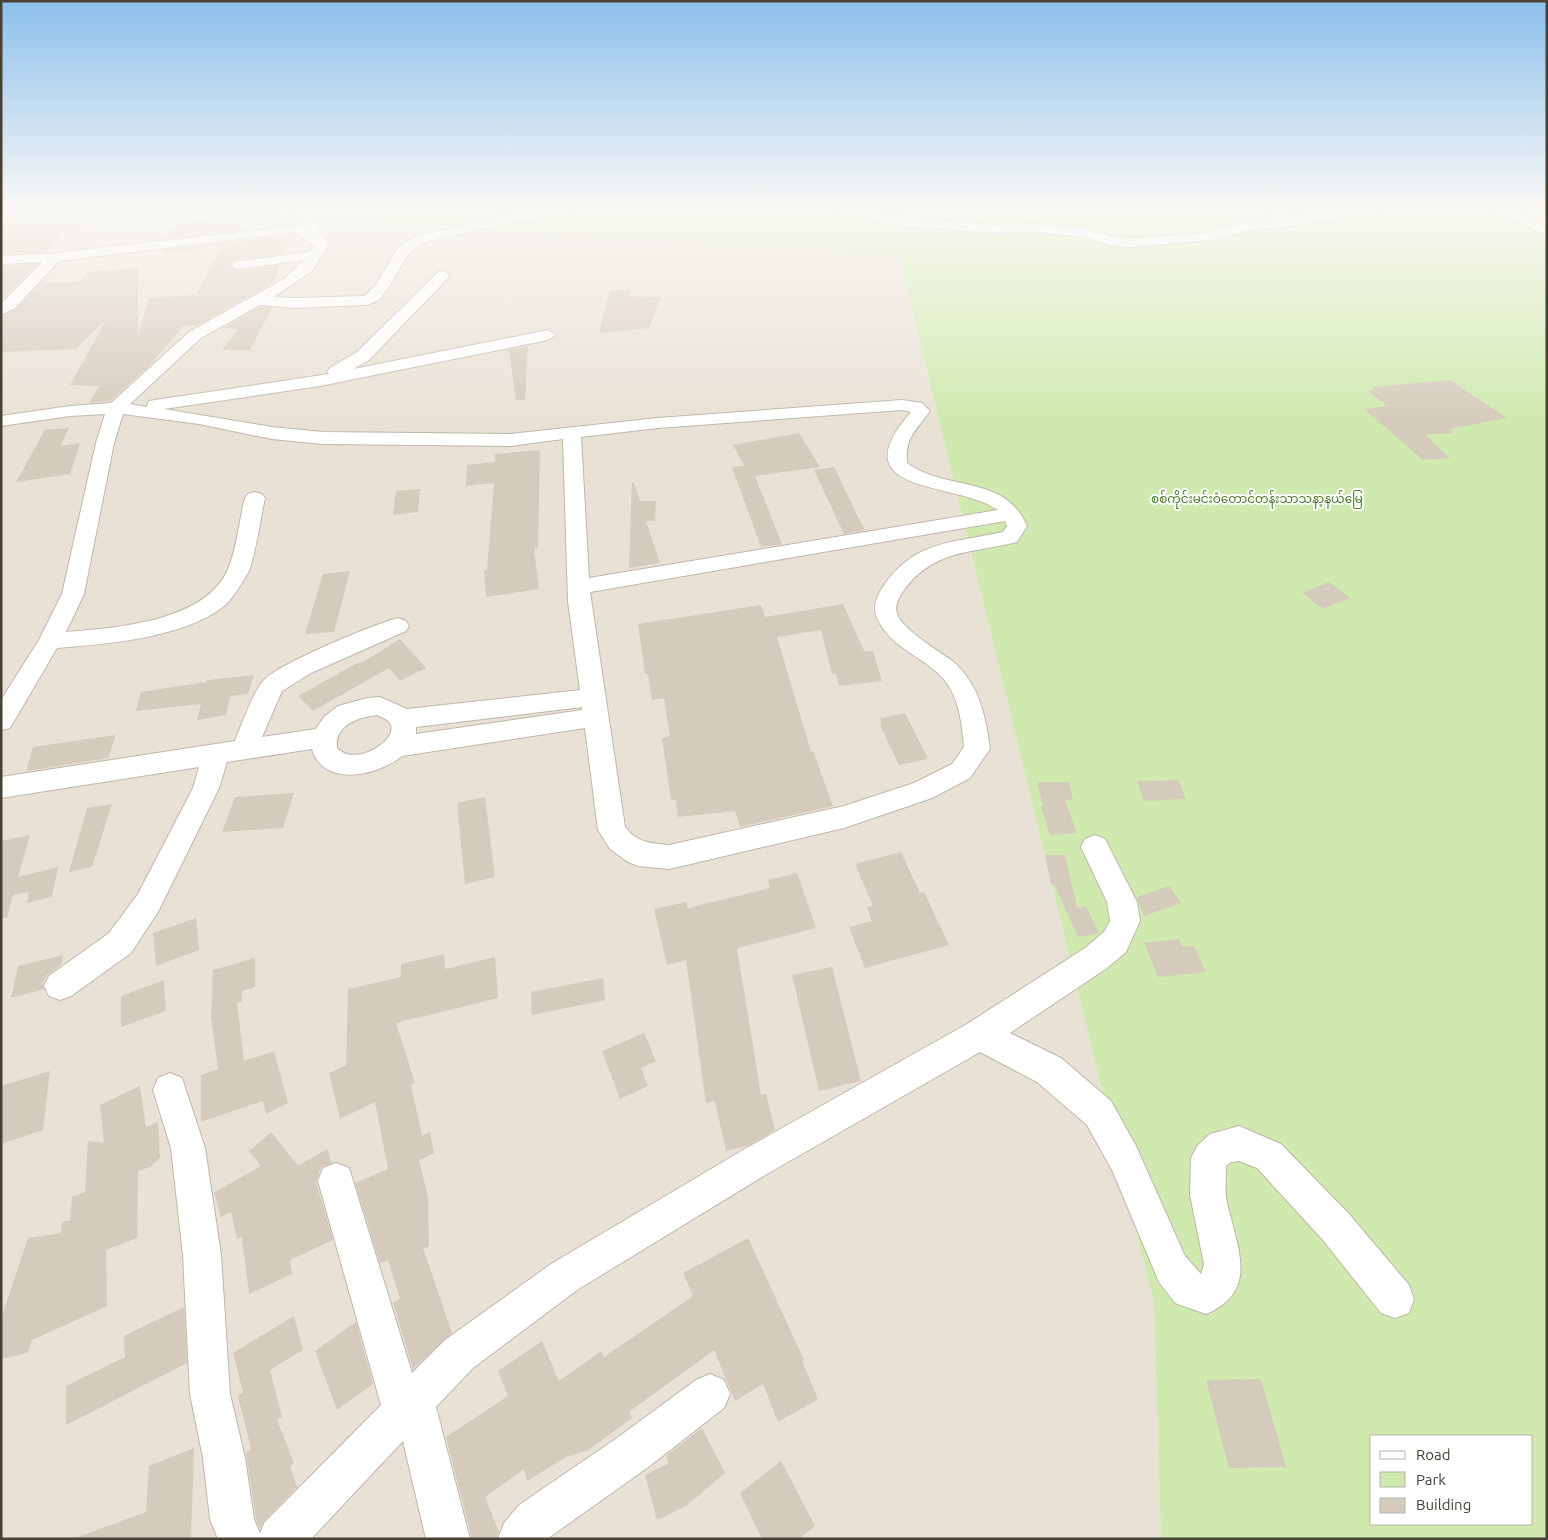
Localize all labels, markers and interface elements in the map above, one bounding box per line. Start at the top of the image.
park label: စစ်ကိုင်းမင်းဝံတောင်တန်းသာသနာ့နယ်မြေ [1151,490,1363,509]
legend [1370,1435,1533,1525]
text: Road [1416,1446,1451,1463]
text: Park [1416,1471,1446,1488]
text: Building [1416,1496,1471,1513]

